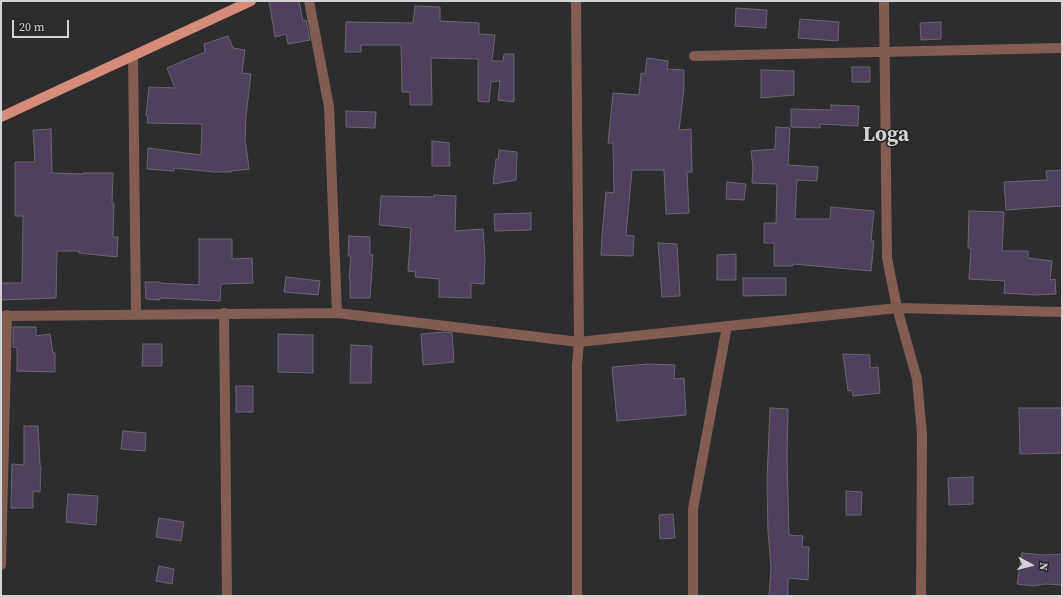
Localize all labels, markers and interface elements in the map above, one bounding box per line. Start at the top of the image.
scale bar [14,12,71,38]
text: 20 m [19,19,45,35]
district label: Loga [863,123,909,149]
north arrow [1011,545,1051,585]
text: N [1035,562,1051,571]

